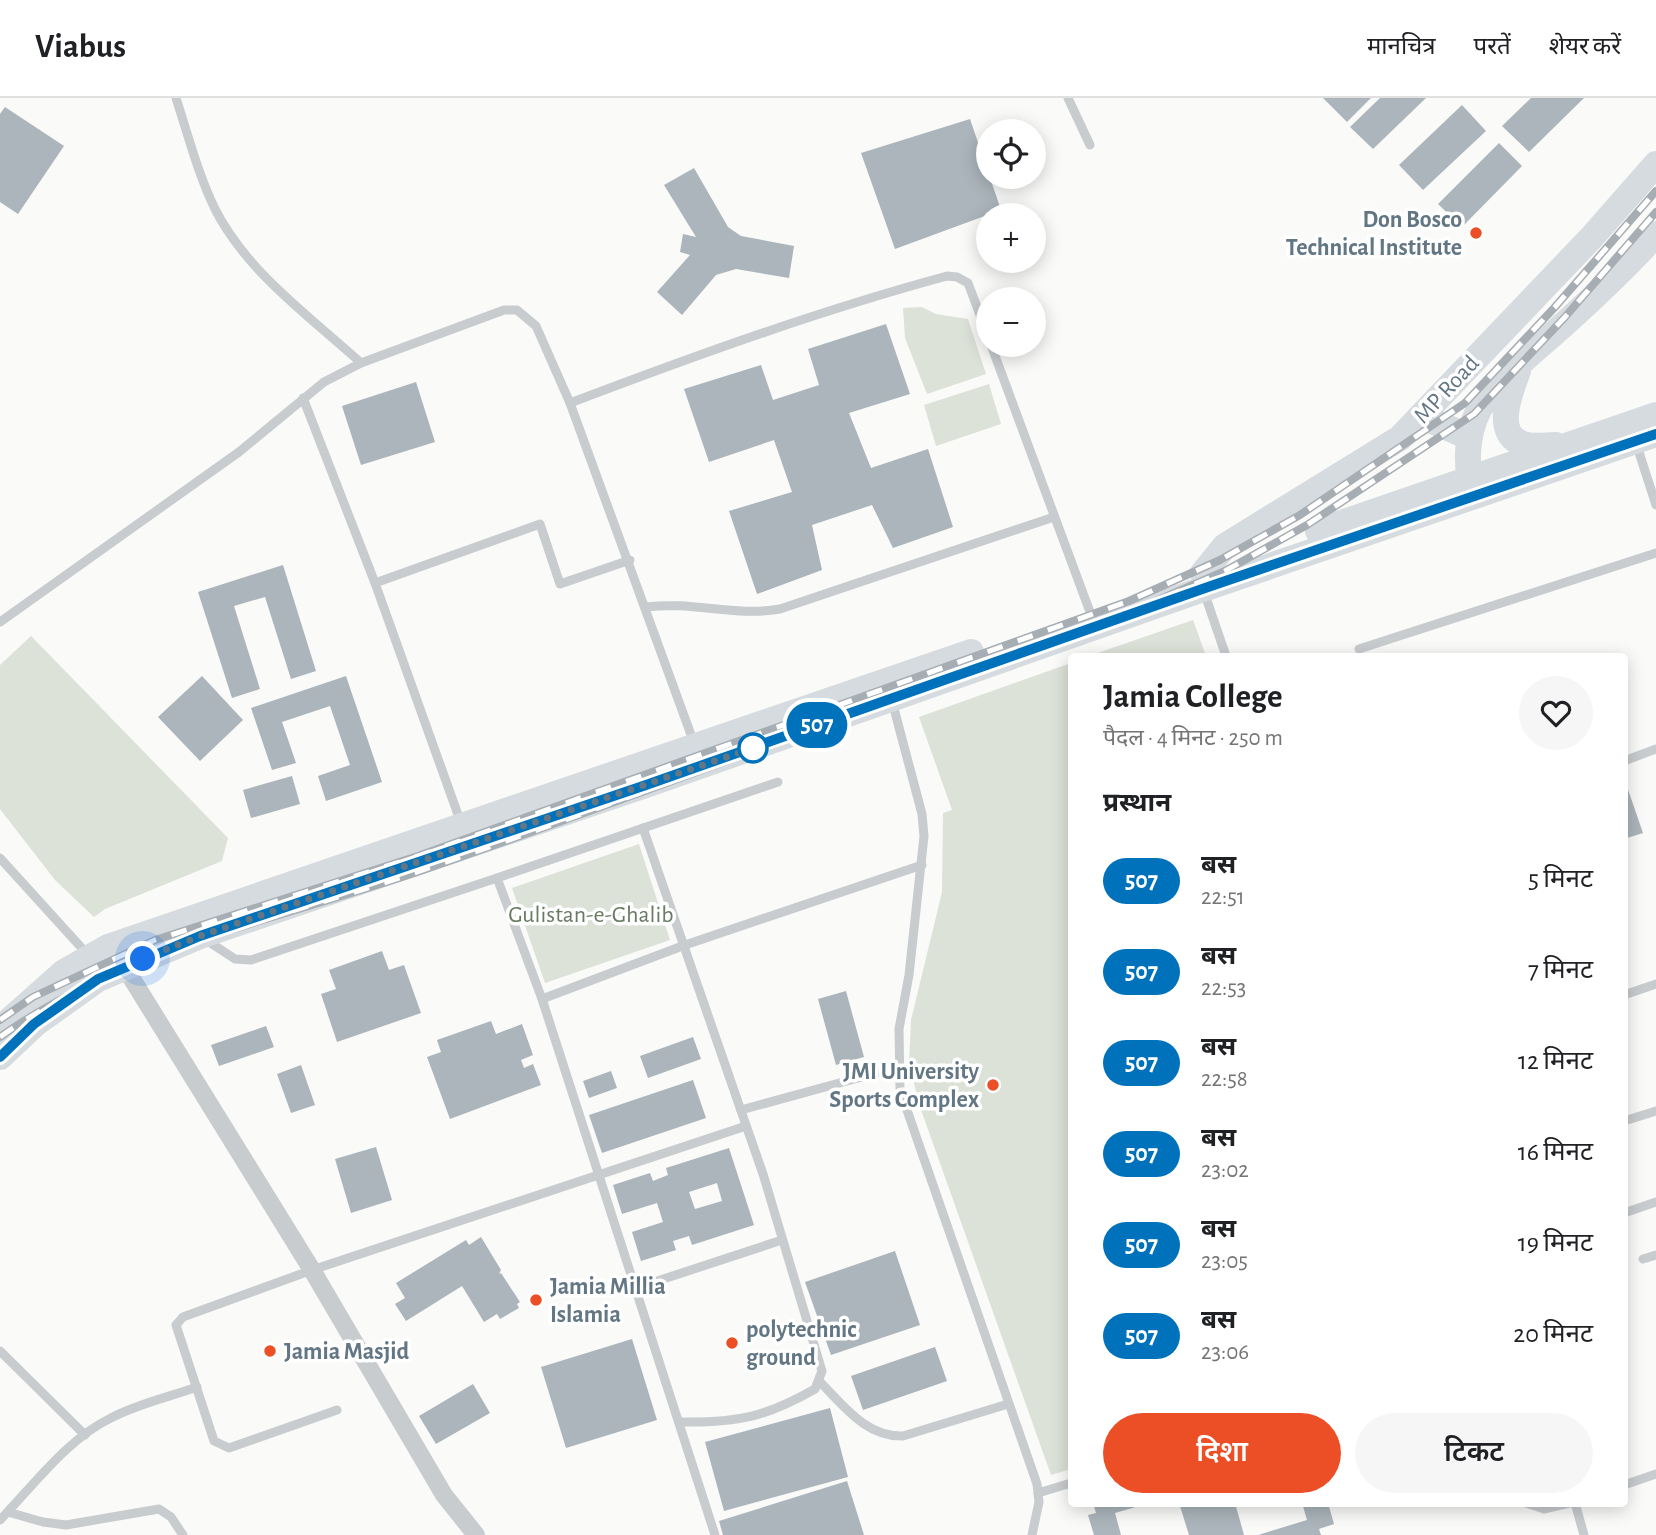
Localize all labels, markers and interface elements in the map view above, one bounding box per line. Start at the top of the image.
text: Viabus [35,31,126,64]
text: मानचित्र [1367,35,1436,59]
text: परतें [1474,35,1511,59]
text: शेयर करें [1549,35,1621,59]
map controls [976,119,1046,357]
button: locate [976,119,1046,189]
button: + [976,203,1046,273]
place label: Don Bosco Technical Institute [1286,208,1462,260]
marker: Don Bosco Technical Institute [1468,225,1484,241]
button: − [976,287,1046,357]
street label: MP Road [1410,351,1484,428]
button: heart [1519,676,1593,750]
text: Jamia College [1103,681,1283,714]
line badge: 507 [777,702,857,748]
text: 507 [800,713,834,737]
text: पैदल · 4 मिनट · 250 m [1103,727,1283,750]
unlabelled marker [738,733,768,763]
text: प्रस्थान [1103,790,1171,816]
text: बस [1201,852,1236,878]
text: 5 मिनट [1528,866,1593,892]
text: 507 [1125,869,1158,893]
text: 22:51 [1201,886,1245,909]
park label: Gulistan-e-Ghalib [508,903,674,927]
your location [125,941,160,976]
text: बस [1201,943,1236,969]
text: 7 मिनट [1528,957,1593,983]
text: 507 [1125,960,1158,984]
text: 22:53 [1201,977,1246,1000]
text: बस [1201,1034,1236,1060]
text: 12 मिनट [1518,1048,1593,1074]
text: 507 [1125,1051,1158,1075]
place label: JMI University Sports Complex [829,1060,979,1112]
text: 22:58 [1201,1068,1248,1091]
marker: JMI University Sports Complex [985,1077,1001,1093]
text: बस [1201,1125,1236,1151]
text: 16 मिनट [1518,1139,1593,1165]
text: 507 [1125,1142,1158,1166]
text: 23:02 [1201,1159,1249,1182]
text: बस [1201,1216,1236,1242]
text: 19 मिनट [1518,1230,1593,1256]
text: 507 [1125,1233,1158,1257]
text: 23:05 [1201,1250,1248,1273]
place label: Jamia Millia Islamia [550,1275,666,1327]
marker: Jamia Millia Islamia [528,1292,544,1308]
text: बस [1201,1307,1236,1333]
place label: polytechnic ground [746,1318,857,1370]
text: 20 मिनट [1513,1321,1593,1347]
text: 507 [1125,1324,1158,1348]
marker: polytechnic ground [724,1335,740,1351]
place label: Jamia Masjid [284,1340,410,1364]
text: 23:06 [1201,1341,1249,1364]
marker: Jamia Masjid [262,1343,278,1359]
button: दिशा [1103,1413,1341,1493]
button: टिकट [1355,1413,1593,1493]

